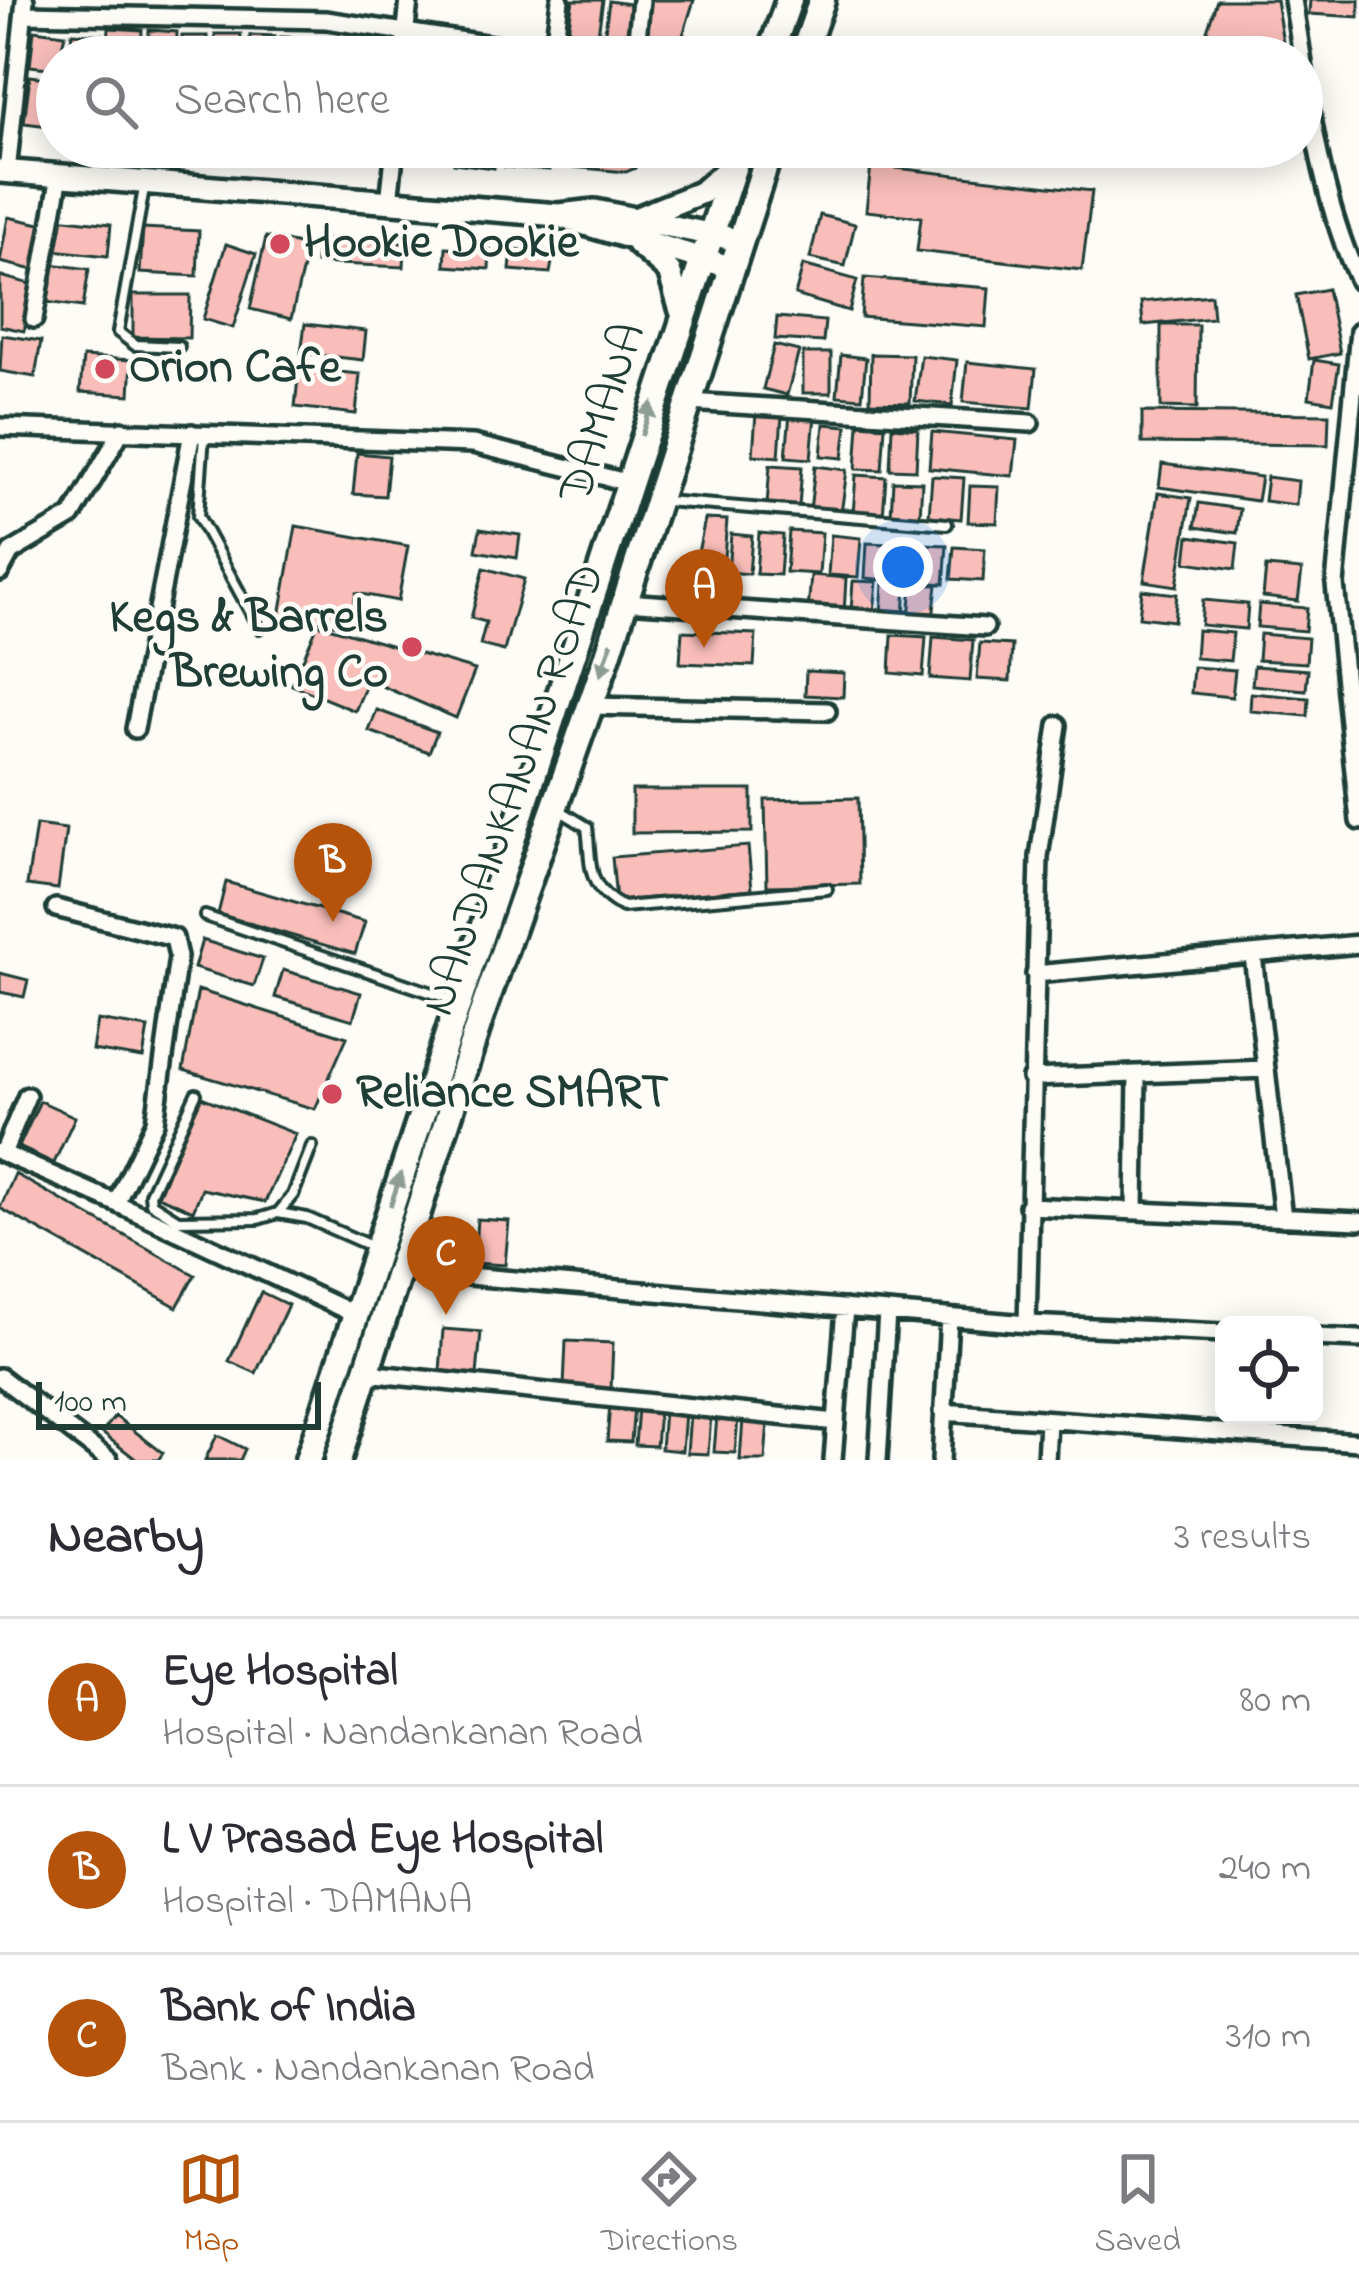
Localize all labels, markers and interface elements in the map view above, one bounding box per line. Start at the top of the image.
search box [36,36,1323,168]
icon: search [78,69,144,135]
text: Search here [174,69,390,135]
place label: Hookie Dookie [304,209,580,279]
marker: Hookie Dookie [267,231,293,257]
street label: DAMANA [542,314,666,513]
place label: Orion Cafe [129,334,342,404]
marker: Orion Cafe [92,356,118,382]
one-way arrow [638,400,657,437]
your location [873,537,933,597]
pin: A [665,549,743,648]
street label: NANDANKANAN ROAD [405,554,625,1026]
place label: Kegs & Barrels Brewing Co [109,584,388,711]
marker: Kegs & Barrels Brewing Co [399,634,425,660]
one-way arrow [596,641,615,678]
pin: B [294,823,372,922]
place label: Reliance SMART [356,1059,669,1129]
marker: Reliance SMART [319,1081,345,1107]
one-way arrow [388,1170,406,1207]
pin: C [407,1216,485,1315]
map controls [1215,1316,1323,1424]
button: locate [1215,1316,1323,1424]
scale bar [36,1376,321,1429]
text: 100 m [54,1379,127,1427]
text: Nearby [48,1501,204,1576]
text: 3 results [1174,1510,1311,1567]
text: Eye Hospital [162,1640,398,1706]
text: A [75,1673,99,1730]
text: 80 m [1240,1673,1311,1730]
text: Hospital · Nandankanan Road [162,1706,643,1763]
text: L V Prasad Eye Hospital [162,1808,603,1874]
text: B [74,1841,100,1898]
text: 240 m [1219,1841,1311,1898]
text: Hospital · DAMANA [162,1874,472,1931]
text: Bank of India [162,1976,416,2042]
text: C [76,2009,98,2066]
text: 310 m [1226,2009,1311,2066]
text: Bank · Nandankanan Road [162,2042,594,2099]
tab: Map [178,2146,244,2266]
tab: Directions [601,2146,738,2266]
tab: Saved [1095,2146,1181,2266]

